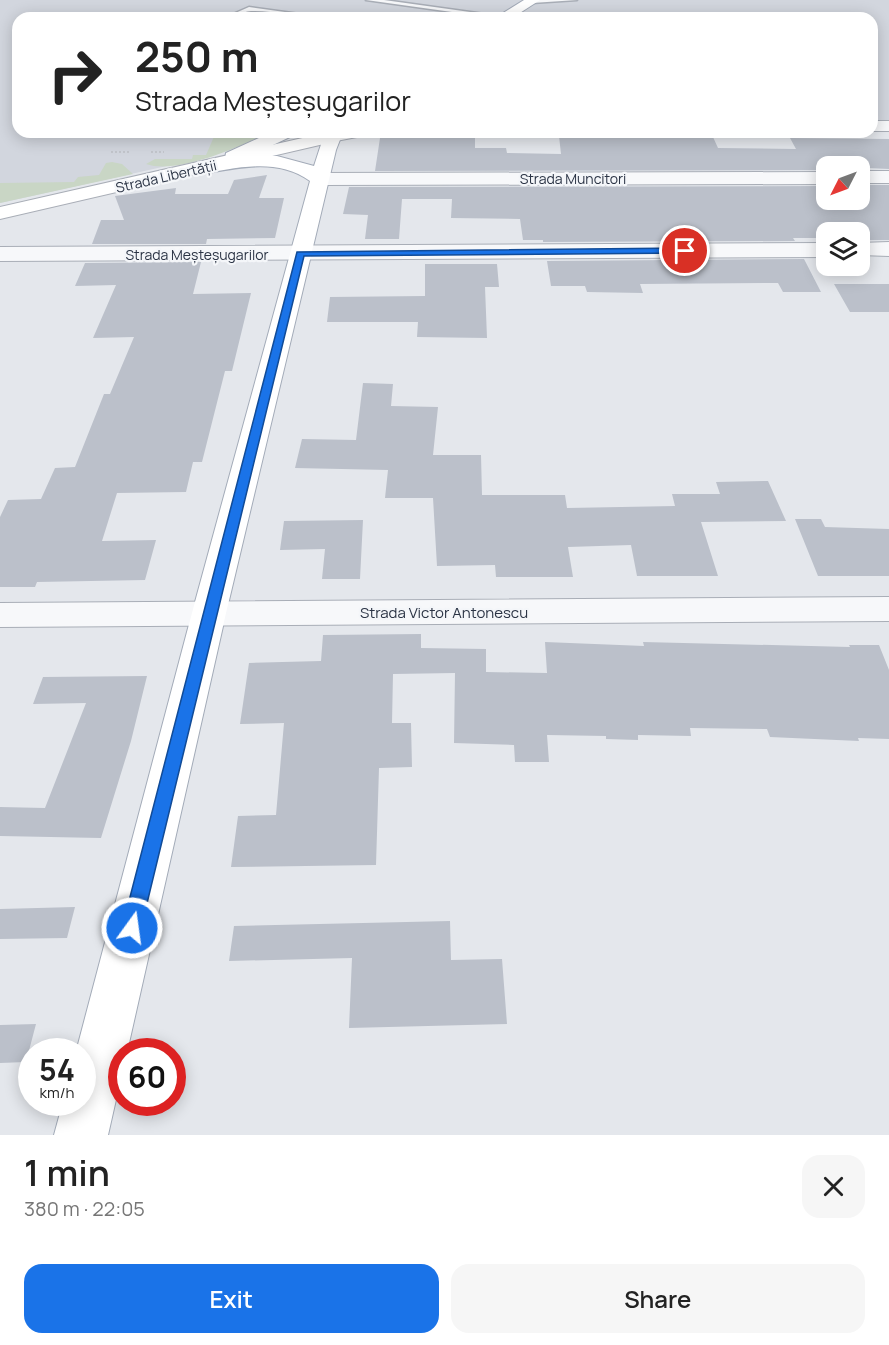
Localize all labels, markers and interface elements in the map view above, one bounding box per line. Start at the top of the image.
text: 250 m [135,27,258,85]
icon: right [36,36,114,114]
text: Strada Meșteșugarilor [135,82,411,119]
street label: Strada Libertății [114,155,218,197]
north arrow [816,156,870,210]
map controls [816,156,870,276]
street label: Strada Muncitori [520,169,626,188]
button: layers [816,222,870,276]
pin [659,225,710,276]
icon: arrive [668,234,701,267]
street label: Strada Meșteșugarilor [125,245,269,264]
street label: Strada Victor Antonescu [360,602,528,623]
position arrow [100,896,164,960]
speed limit sign: 60 [108,1038,186,1116]
text: 54 [39,1049,75,1090]
text: km/h [40,1082,74,1103]
text: 1 min [24,1148,110,1197]
button: close [802,1155,865,1218]
text: 380 m · 22:05 [24,1195,145,1222]
button: Exit [24,1264,439,1333]
button: Share [451,1264,865,1333]

